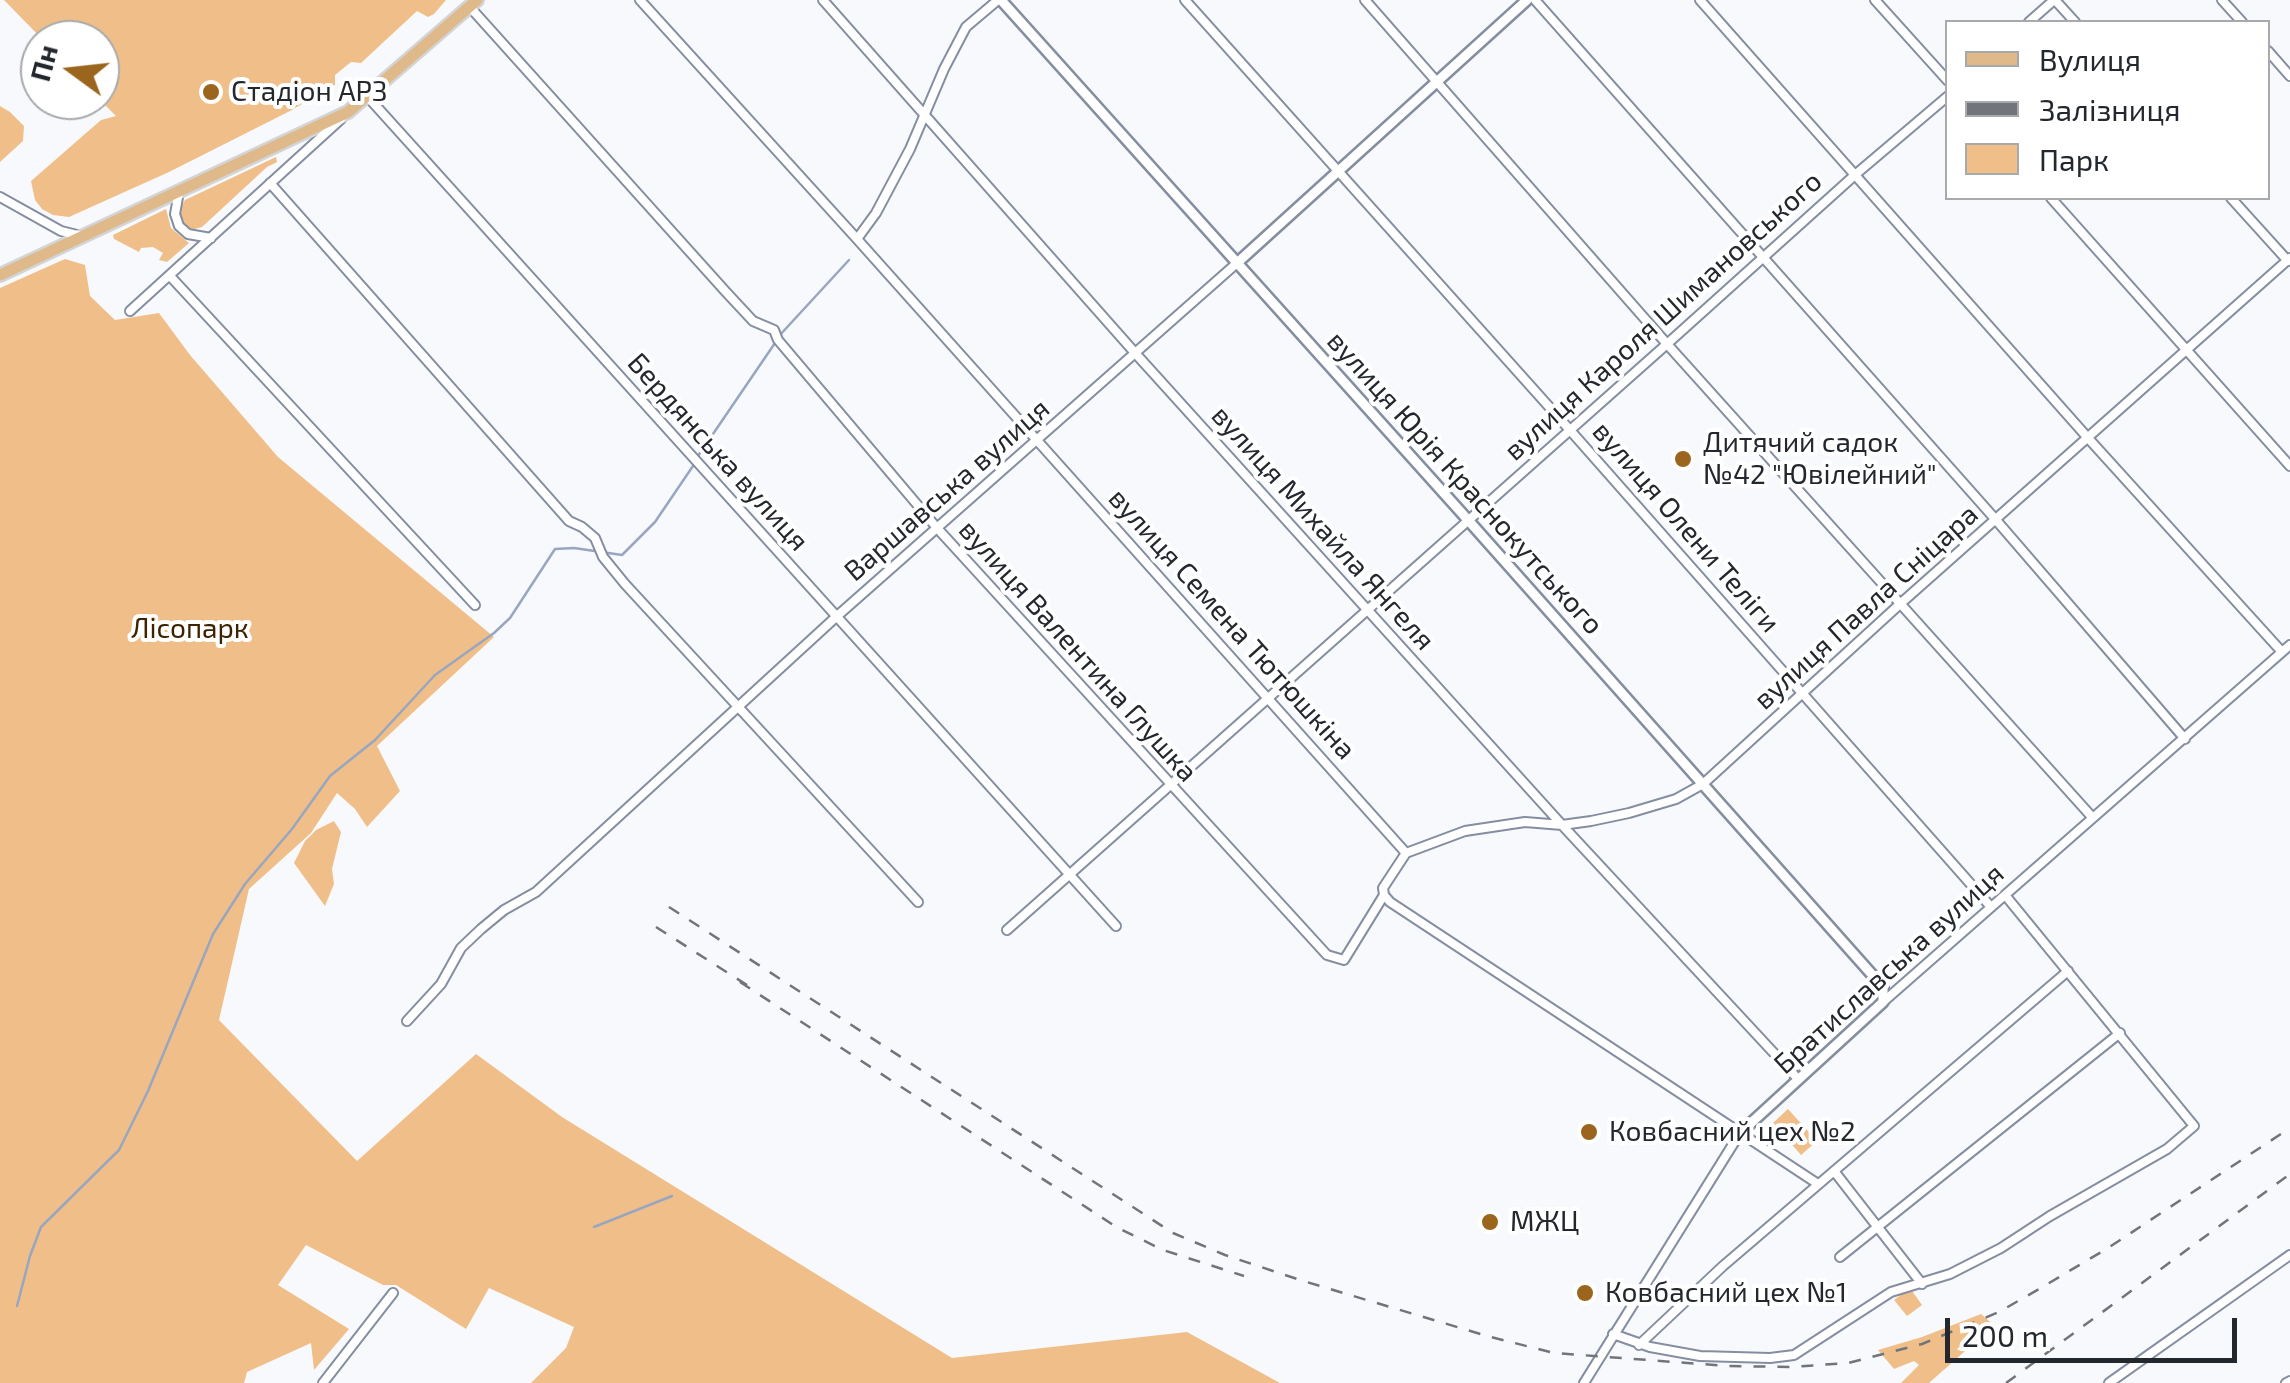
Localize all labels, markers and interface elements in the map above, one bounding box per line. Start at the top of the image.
north arrow [20,20,120,120]
legend [1945,20,2270,200]
text: Пн [22,41,64,85]
text: Вулиця [2039,41,2141,77]
place label: Стадіон АРЗ [231,75,387,109]
marker: Стадіон АРЗ [200,81,222,103]
text: Залізниця [2039,91,2181,127]
text: Парк [2039,141,2109,177]
street label: вулиця Кароля Шимановського [1497,165,1829,467]
street label: вулиця Юрія Краснокутського [1320,325,1610,641]
street label: Бердянська вулиця [620,346,816,558]
street label: Варшавська вулиця [838,392,1056,588]
street label: вулиця Михайла Янгеля [1204,399,1442,657]
street label: вулиця Олени Теліги [1585,415,1787,639]
place label: Дитячий садок №42 "Ювілейний" [1703,426,1937,492]
marker: Дитячий садок №42 "Ювілейний" [1672,448,1694,470]
street label: вулиця Семена Тютюшкіна [1101,482,1363,766]
street label: вулиця Павла Сніцара [1747,498,1985,716]
street label: вулиця Валентина Глушка [952,513,1204,789]
park label: Лісопарк [131,612,249,646]
street label: Братиславська вулиця [1767,857,2011,1081]
place label: Ковбасний цех №2 [1609,1115,1856,1149]
marker: Ковбасний цех №2 [1578,1121,1600,1143]
place label: МЖЦ [1510,1205,1579,1239]
marker: МЖЦ [1479,1211,1501,1233]
place label: Ковбасний цех №1 [1605,1276,1847,1310]
marker: Ковбасний цех №1 [1574,1282,1596,1304]
scale bar [1950,1298,2242,1360]
text: 200 m [1962,1317,2048,1353]

